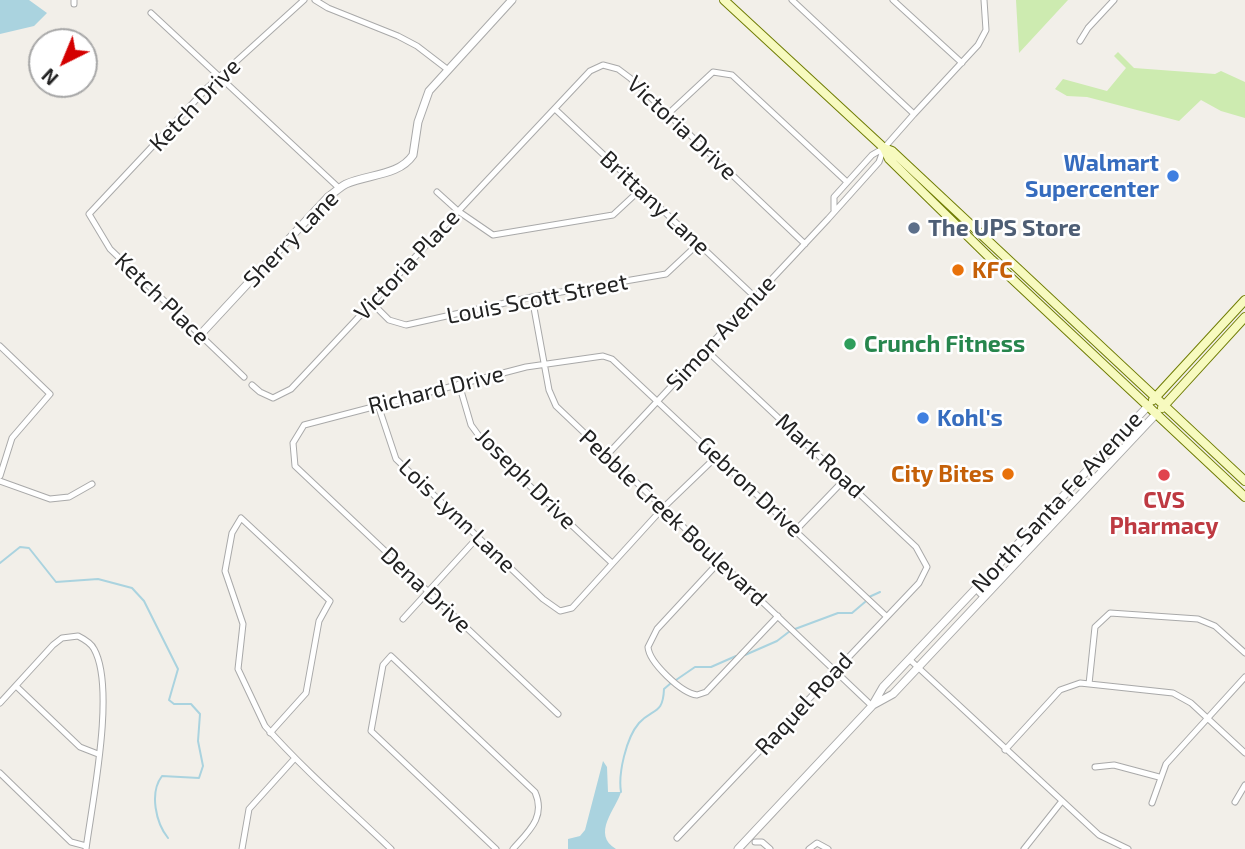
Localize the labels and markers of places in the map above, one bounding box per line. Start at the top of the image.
place label: Walmart Supercenter [1025,149,1159,203]
marker: Walmart Supercenter [1165,168,1181,184]
place label: The UPS Store [928,214,1081,242]
marker: The UPS Store [906,220,922,236]
place label: KFC [972,256,1013,284]
marker: KFC [950,262,966,278]
place label: Crunch Fitness [864,330,1025,358]
marker: Crunch Fitness [842,336,858,352]
place label: Kohl's [937,404,1003,432]
marker: Kohl's [915,410,931,426]
place label: City Bites [891,460,994,488]
marker: City Bites [1000,466,1016,482]
marker: CVS Pharmacy [1156,467,1172,483]
place label: CVS Pharmacy [1109,486,1219,540]

